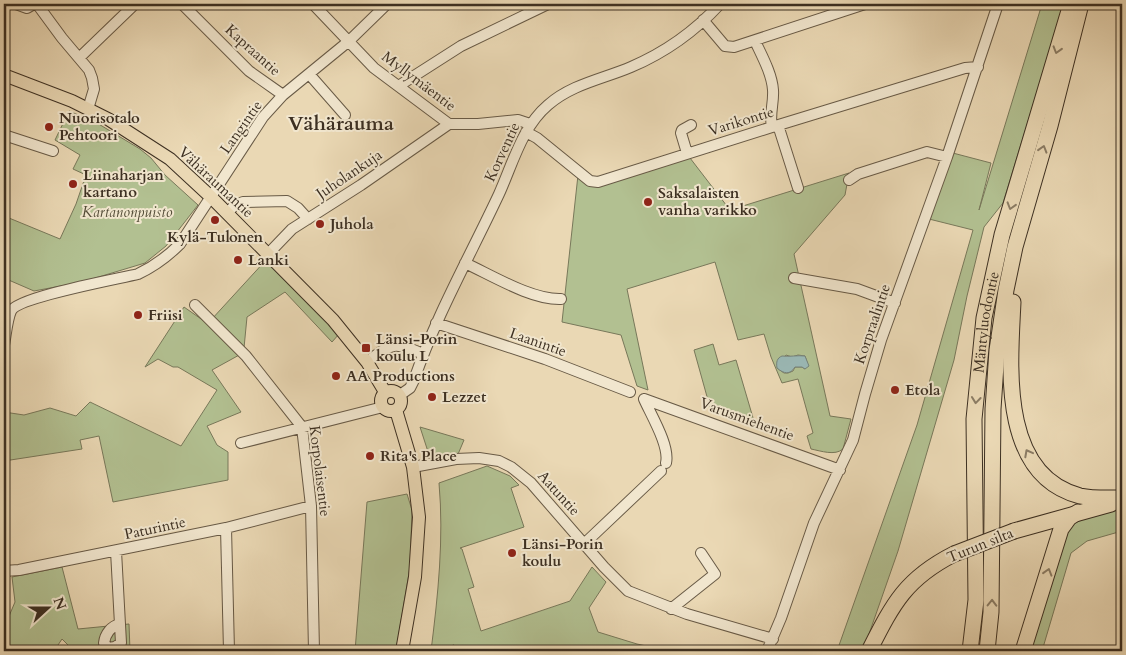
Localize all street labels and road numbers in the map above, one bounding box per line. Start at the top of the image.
street label: Kapraantie [221,20,285,80]
street label: Myllymäentie [378,47,460,116]
street label: Langintie [215,96,267,158]
street label: Varikontie [706,101,776,140]
street label: Korventie [480,119,525,185]
street label: Vähäraumantie [174,142,258,222]
street label: Juholankuja [310,144,386,205]
street label: Mäntyluodontie [969,269,1004,374]
street label: Korpraalintie [849,281,895,367]
street label: Laanintie [507,323,569,361]
street label: Varusmiehentie [697,393,797,445]
street label: Korpolaisentie [304,424,336,518]
street label: Aatuntie [533,466,585,520]
street label: Paturintie [122,512,188,544]
street label: Turun silta [944,522,1017,567]

